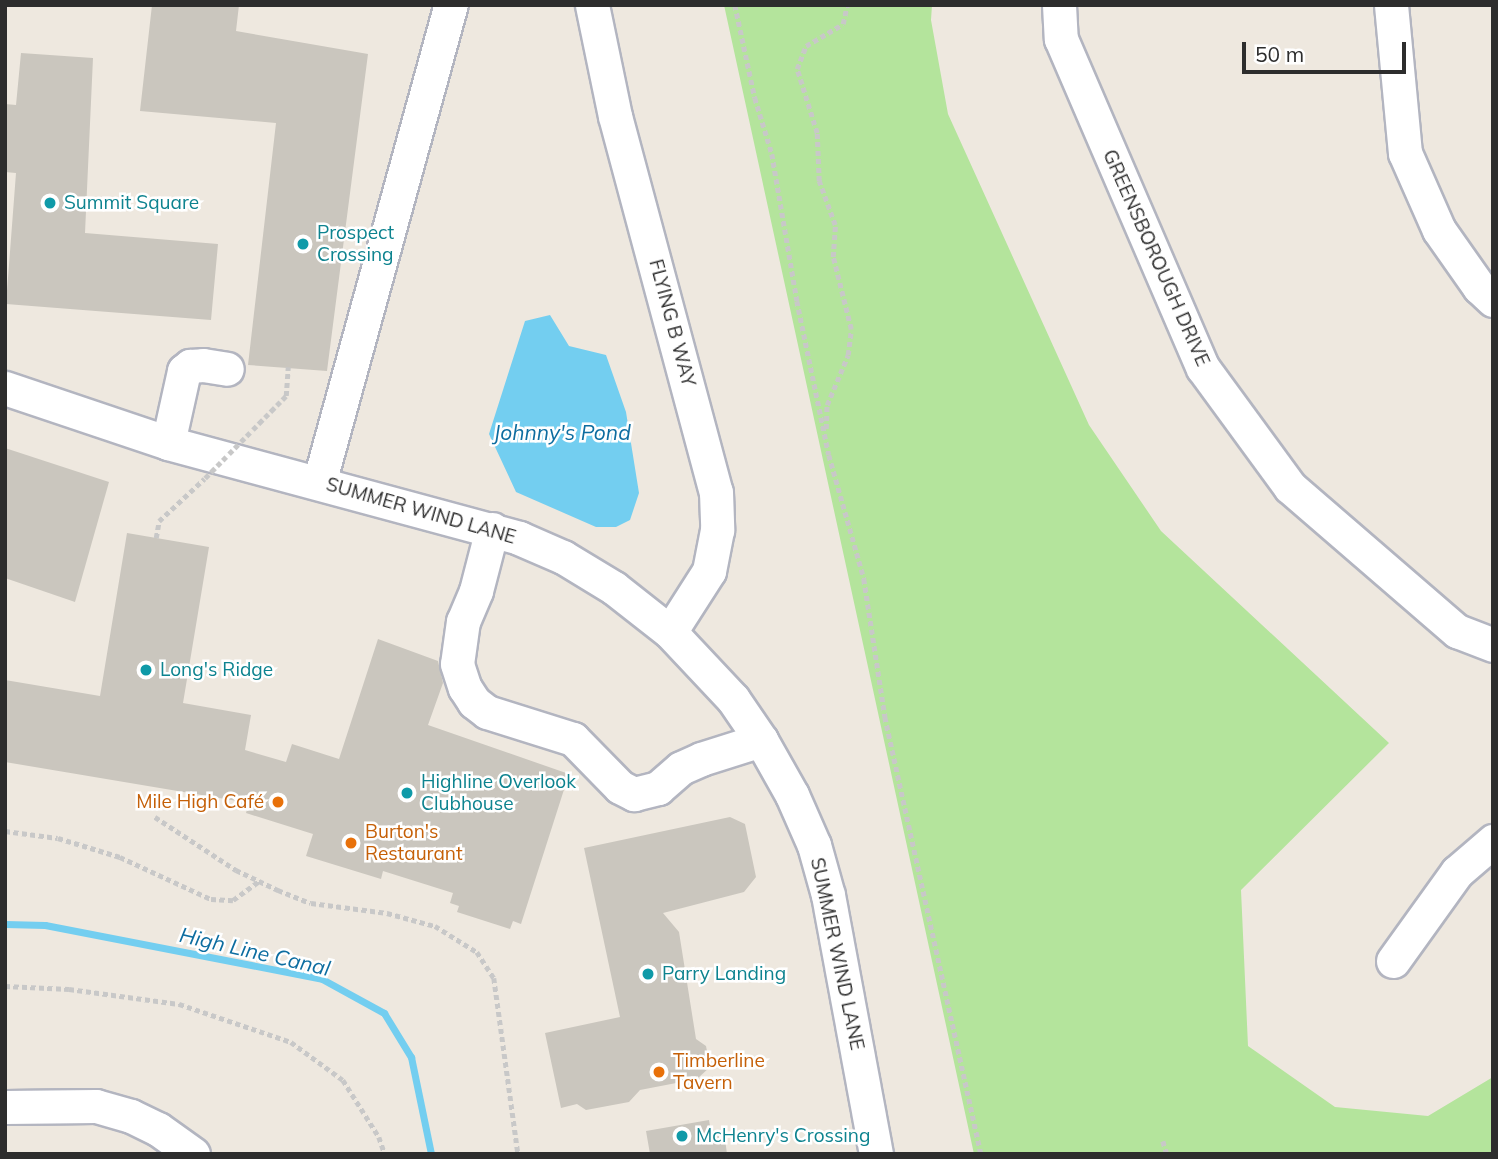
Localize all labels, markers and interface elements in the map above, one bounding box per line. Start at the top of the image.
scale bar [1246,28,1410,72]
text: 50 m [1255,41,1304,67]
street label: GREENSBOROUGH DRIVE [1098,146,1214,370]
place label: Summit Square [64,192,199,214]
marker: Summit Square [42,195,58,211]
place label: Prospect Crossing [317,222,394,266]
marker: Prospect Crossing [295,236,311,252]
street label: FLYING B WAY [644,257,700,389]
water label: Johnny's Pond [493,419,631,445]
street label: SUMMER WIND LANE [324,473,518,549]
place label: Long's Ridge [160,659,273,681]
marker: Long's Ridge [138,662,154,678]
place label: Highline Overlook Clubhouse [421,771,576,815]
marker: Highline Overlook Clubhouse [399,785,415,801]
place label: Mile High Café [136,791,264,813]
marker: Mile High Café [270,794,286,810]
place label: Burton's Restaurant [365,821,463,865]
marker: Burton's Restaurant [343,835,359,851]
street label: SUMMER WIND LANE [805,856,869,1052]
water label: High Line Canal [177,921,333,981]
place label: Parry Landing [662,963,786,985]
marker: Parry Landing [640,966,656,982]
place label: Timberline Tavern [673,1050,765,1094]
marker: Timberline Tavern [651,1064,667,1080]
place label: McHenry's Crossing [696,1125,870,1147]
marker: McHenry's Crossing [674,1128,690,1144]

